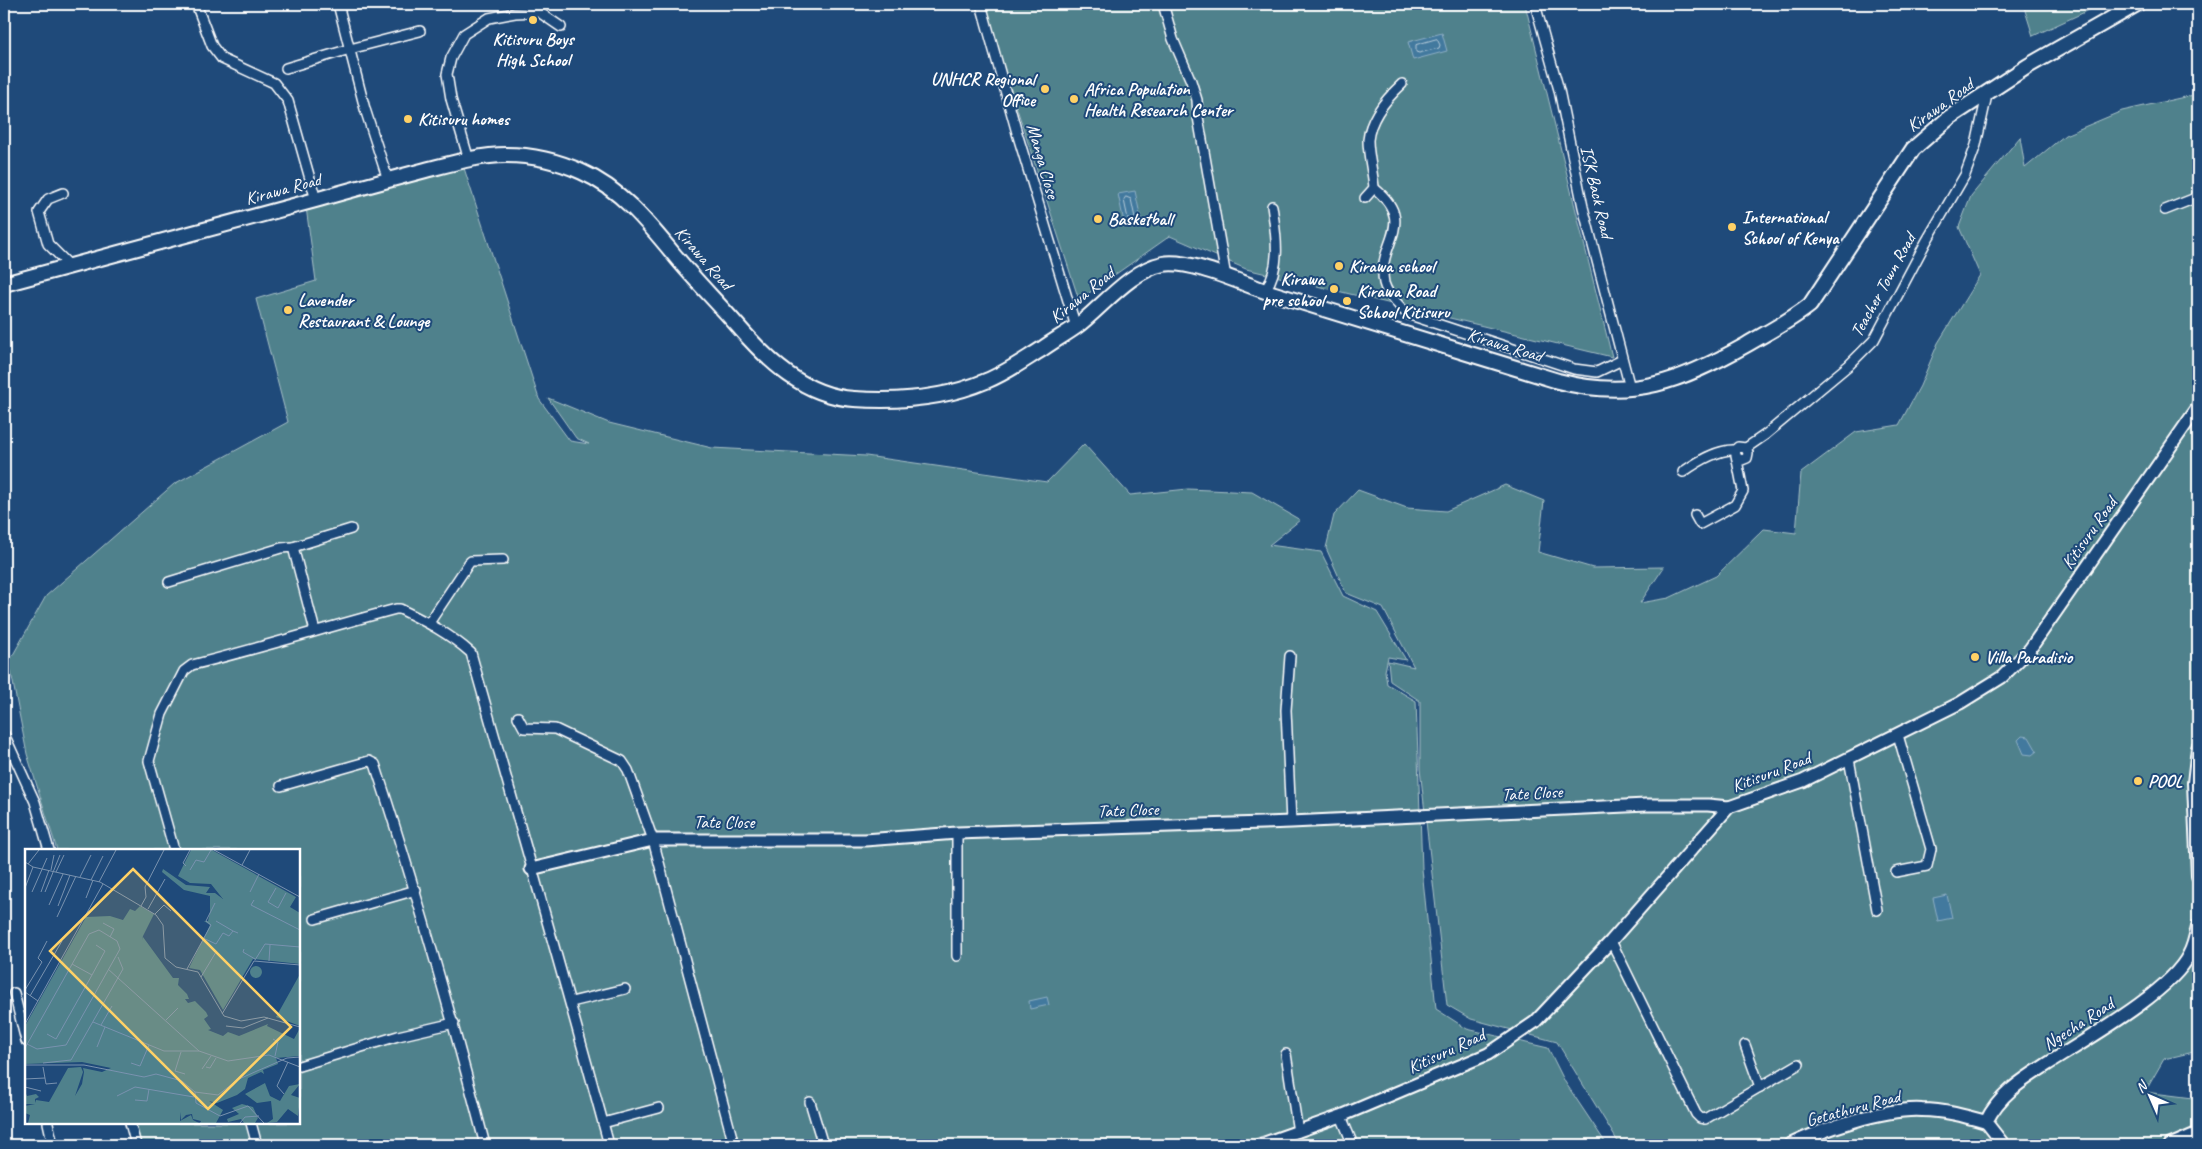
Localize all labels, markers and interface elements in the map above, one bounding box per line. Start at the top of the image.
marker: Kitisuru Boys High School [527,14,539,26]
place label: Kitisuru Boys High School [492,28,575,71]
place label: UNHCR Regional Office [931,68,1039,111]
street label: Kirawa Road [1902,72,1980,137]
place label: Africa Population Health Research Center [1084,78,1235,121]
marker: UNHCR Regional Office [1039,83,1051,95]
marker: Africa Population Health Research Center [1068,93,1080,105]
place label: Kitisuru homes [418,108,511,130]
marker: Kitisuru homes [402,113,414,125]
street label: Manga Close [1022,121,1064,202]
street label: ISK Back Road [1576,144,1619,243]
street label: Kirawa Road [243,168,326,210]
place label: International School of Kenya [1742,206,1840,249]
place label: Basketball [1108,208,1176,230]
marker: Basketball [1092,213,1104,225]
marker: International School of Kenya [1726,221,1738,233]
street label: Kirawa Road [670,222,740,297]
street label: Teacher Town Road [1845,227,1922,341]
place label: Kirawa school [1349,255,1438,277]
street label: Kirawa Road [1045,260,1121,328]
marker: Kirawa school [1333,260,1345,272]
place label: Kirawa pre school [1263,268,1328,311]
place label: Kirawa Road School Kitisuru [1357,280,1451,323]
marker: Kirawa pre school [1328,283,1340,295]
place label: Lavender Restaurant & Lounge [298,289,431,332]
marker: Kirawa Road School Kitisuru [1341,295,1353,307]
marker: Lavender Restaurant & Lounge [282,304,294,316]
street label: Kirawa Road [1465,323,1548,368]
street label: Kitisuru Road [2056,491,2123,573]
place label: Villa Paradisio [1985,646,2074,668]
marker: Villa Paradisio [1969,651,1981,663]
street label: Kitisuru Road [1729,746,1816,797]
place label: POOL [2148,770,2183,792]
marker: POOL [2132,775,2144,787]
street label: Tate Close [1501,780,1564,806]
street label: Tate Close [1097,798,1160,822]
street label: Tate Close [694,811,756,833]
inset map [25,849,300,1124]
street label: Ngecha Road [2038,991,2120,1055]
street label: Kitisuru Road [1404,1022,1491,1078]
north arrow [2124,1072,2174,1122]
text: N [2132,1076,2152,1096]
street label: Getathuru Road [1804,1084,1905,1131]

